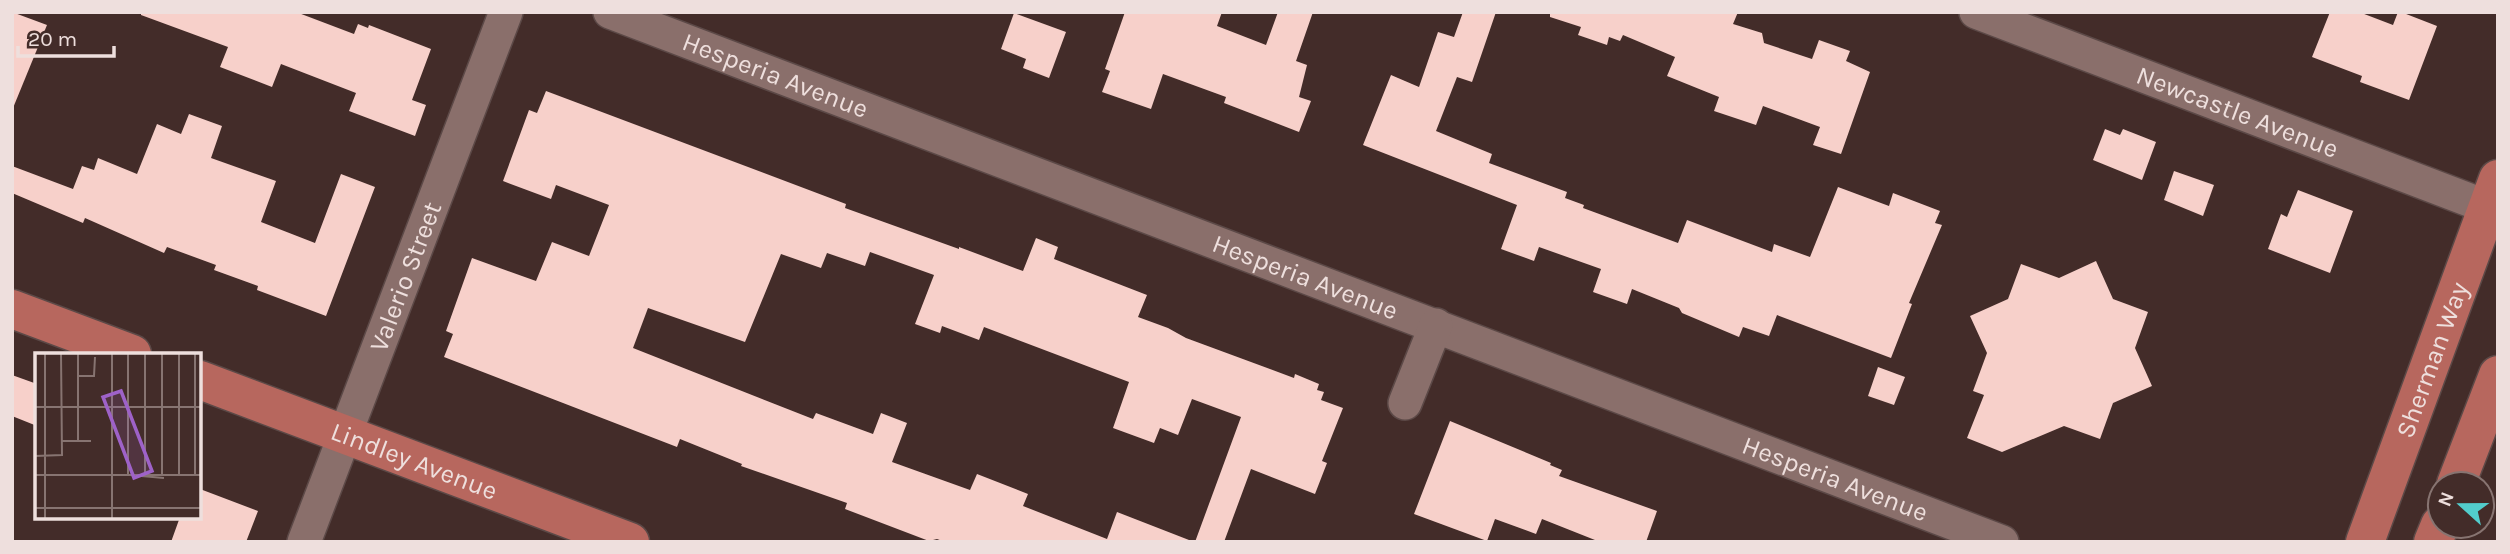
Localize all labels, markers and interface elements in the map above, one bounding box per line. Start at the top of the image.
scale bar [18,14,114,58]
street label: Hesperia Avenue [678,26,872,125]
text: 20 m [28,27,77,51]
street label: Newcastle Avenue [2132,60,2343,165]
street label: Valerio Street [363,197,448,356]
street label: Hesperia Avenue [1208,228,1402,327]
street label: Sherman Way [2390,278,2475,442]
inset map [35,353,201,519]
street label: Lindley Avenue [327,416,502,507]
street label: Hesperia Avenue [1738,430,1932,528]
north arrow [2426,470,2496,540]
text: N [2433,489,2459,510]

